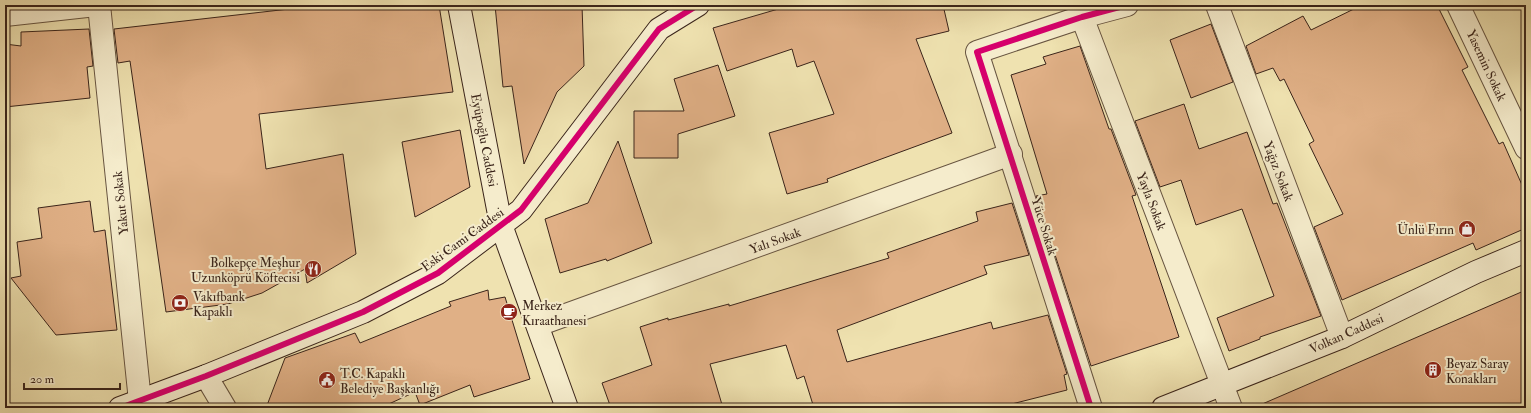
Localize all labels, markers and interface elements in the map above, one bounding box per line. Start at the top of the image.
street label: Yasemin Sokak [1463,27,1510,104]
street label: Eyüpoğlu Caddesi [466,92,501,189]
street label: Yağız Sokak [1259,139,1297,204]
street label: Yakut Sokak [110,169,132,236]
street label: Yayla Sokak [1132,170,1170,234]
street label: Yüce Sokak [1028,195,1061,258]
street label: Eski Cami Caddesi [418,204,507,275]
shop icon: Ünlü Fırın [1457,219,1477,239]
place label: Ünlü Fırın [1397,222,1454,238]
street label: Yalı Sokak [747,224,804,258]
place label: Bolkepçe Meşhur Uzunköprü Köftecisi [191,255,301,287]
restaurant icon: Bolkepçe Meşhur Uzunköprü Köftecisi [303,259,323,279]
place label: Vakıfbank Kapaklı [193,289,246,321]
bank icon: Vakıfbank Kapaklı [170,293,190,313]
place label: Merkez Kıraathanesi [522,298,587,329]
cafe icon: Merkez Kıraathanesi [499,302,519,322]
street label: Volkan Caddesi [1307,310,1386,357]
place label: Beyaz Saray Konakları [1446,356,1509,387]
building icon: Beyaz Saray Konakları [1423,360,1443,380]
scale bar [24,365,120,391]
place label: T.C. Kapaklı Belediye Başkanlığı [340,366,440,398]
public building icon: T.C. Kapaklı Belediye Başkanlığı [317,370,337,390]
text: 20 m [30,372,55,387]

